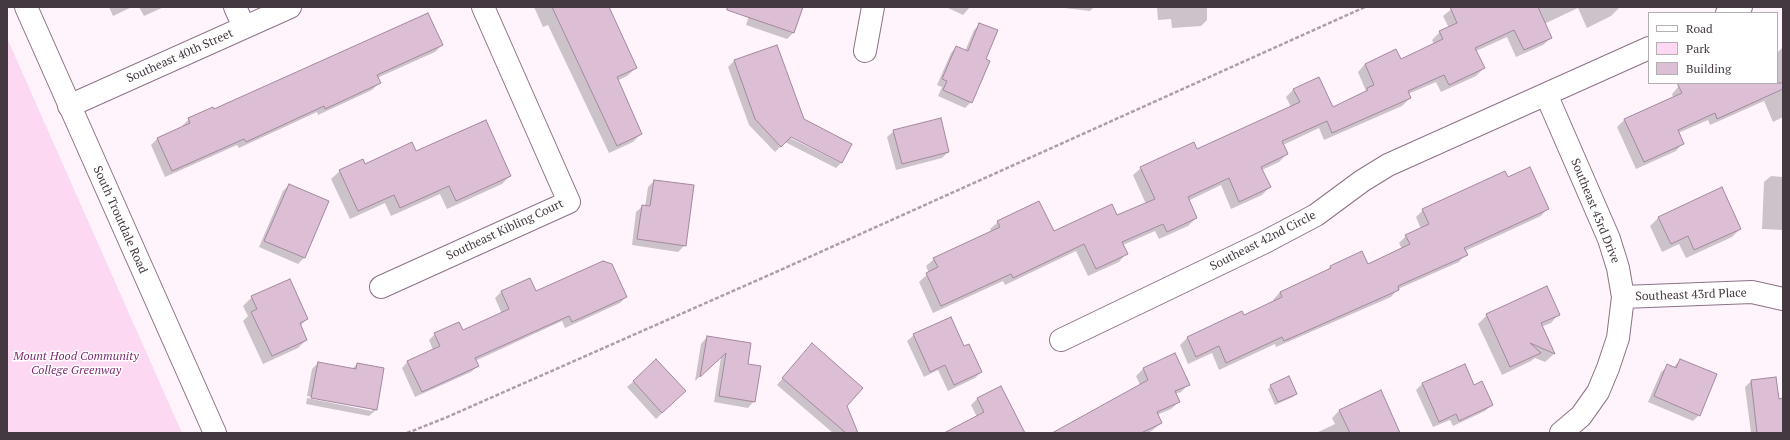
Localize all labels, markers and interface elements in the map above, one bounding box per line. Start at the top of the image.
legend [1648,12,1778,84]
text: Road [1686,21,1713,36]
street label: Southeast 40th Street [124,26,236,86]
text: Park [1686,41,1710,56]
text: Building [1686,61,1731,76]
street label: Southeast 43rd Drive [1567,157,1623,265]
street label: South Troutdale Road [90,164,150,276]
street label: Southeast Kibling Court [444,197,566,263]
street label: Southeast 42nd Circle [1208,208,1318,274]
street label: Southeast 43rd Place [1635,286,1747,304]
park label: Mount Hood Community College Greenway [13,350,139,378]

